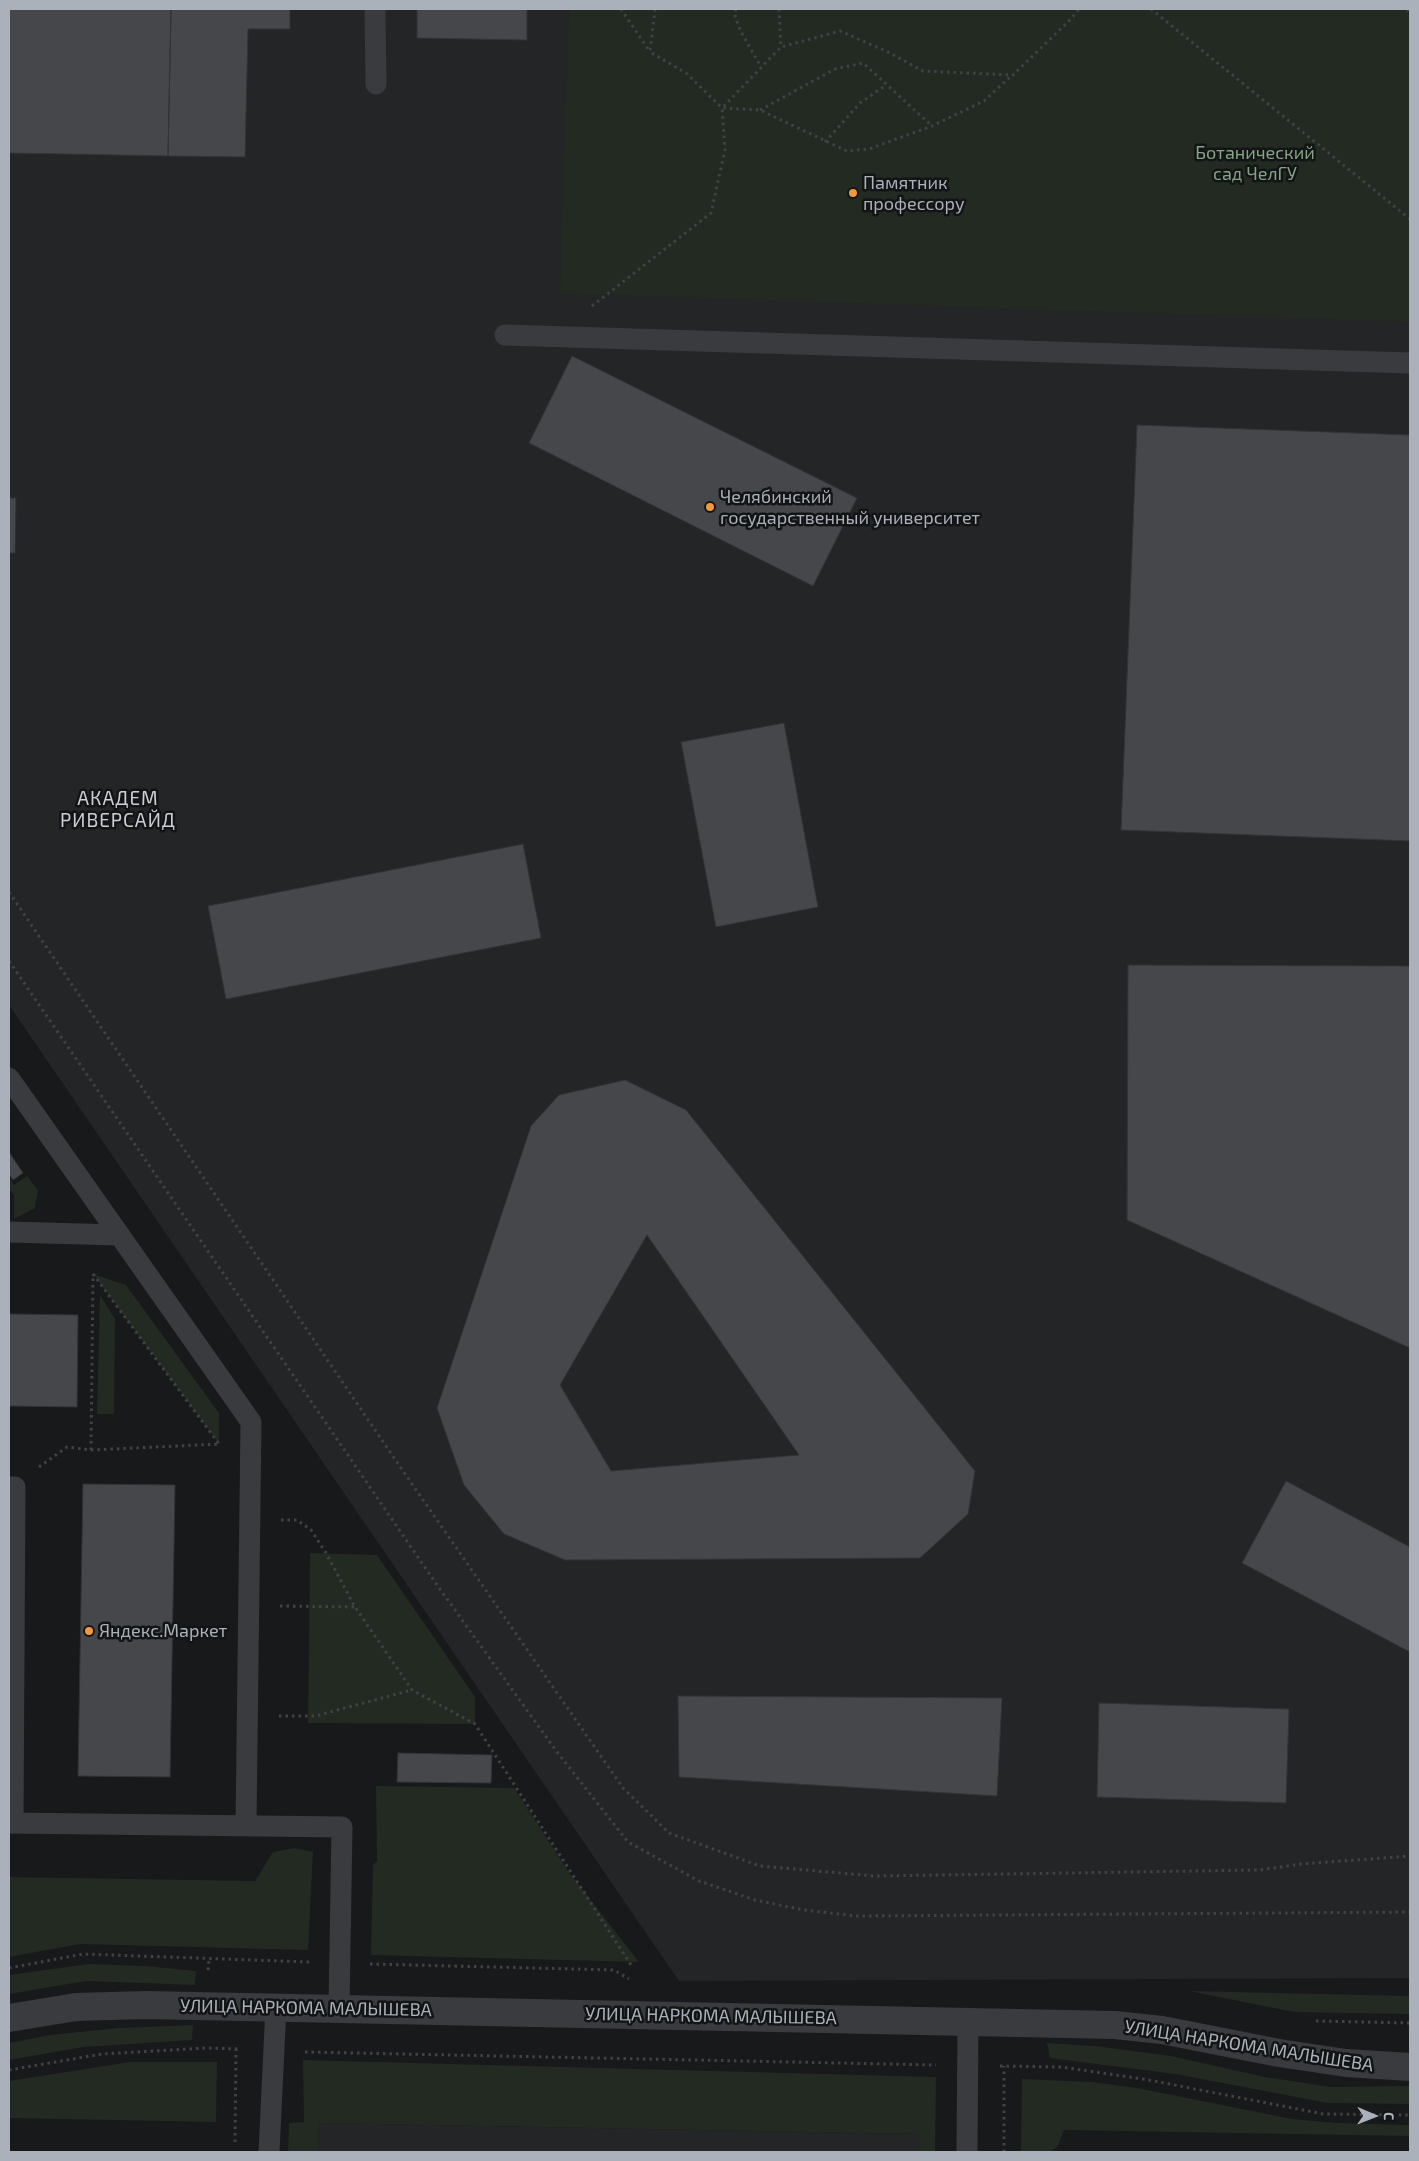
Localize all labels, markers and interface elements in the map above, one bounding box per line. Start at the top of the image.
park label: Ботанический сад ЧелГУ [1195,142,1315,184]
place label: Памятник профессору [863,172,964,214]
marker: Памятник профессору [847,187,859,199]
place label: Челябинский государственный университет [720,486,980,528]
marker: Челябинский государственный университет [704,501,716,513]
district label: АКАДЕМ РИВЕРСАЙД [59,788,177,832]
place label: Яндекс.Маркет [99,1620,227,1642]
marker: Яндекс.Маркет [83,1625,95,1637]
street label: УЛИЦА НАРКОМА МАЛЫШЕВА [180,1995,432,2021]
street label: УЛИЦА НАРКОМА МАЛЫШЕВА [585,2003,837,2029]
street label: УЛИЦА НАРКОМА МАЛЫШЕВА [1123,2016,1375,2076]
north arrow [1349,2091,1399,2141]
text: С [1381,2112,1398,2121]

